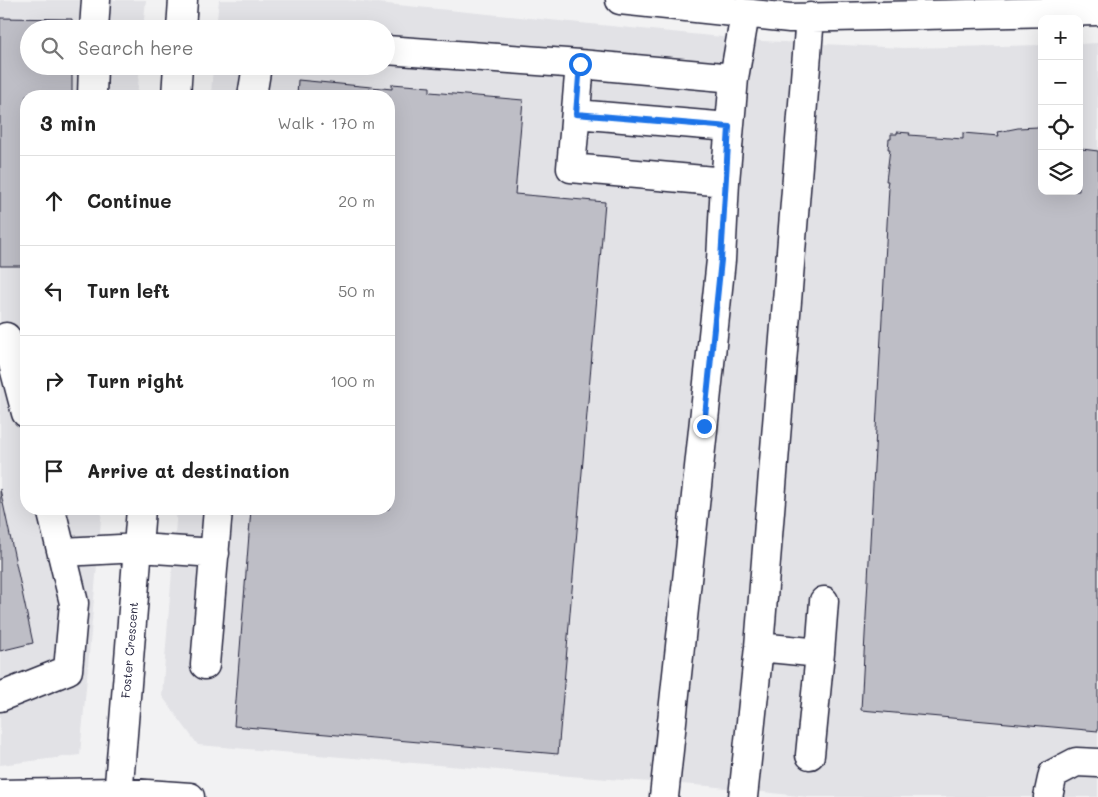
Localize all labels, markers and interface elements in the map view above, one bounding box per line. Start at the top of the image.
map controls [1038,15,1083,195]
button: + [1038,15,1083,60]
search box [20,20,395,75]
icon: search [38,34,66,62]
text: Search here [78,35,194,60]
route start [569,53,592,76]
button: − [1038,60,1083,105]
button: locate [1038,105,1083,150]
text: 3 min [40,109,96,136]
text: Walk · 170 m [277,112,375,133]
button: layers [1038,150,1083,195]
icon: ahead [40,187,68,215]
text: Continue [87,188,172,213]
text: 20 m [338,190,375,211]
icon: left [40,277,68,305]
text: Turn left [87,278,170,303]
text: 50 m [338,280,375,301]
icon: right [40,367,68,395]
text: Turn right [87,368,184,393]
text: 100 m [330,370,375,391]
route end [693,415,716,438]
icon: arrive [40,457,68,485]
text: Arrive at destination [87,458,290,483]
street label: Foster Crescent [117,601,141,699]

